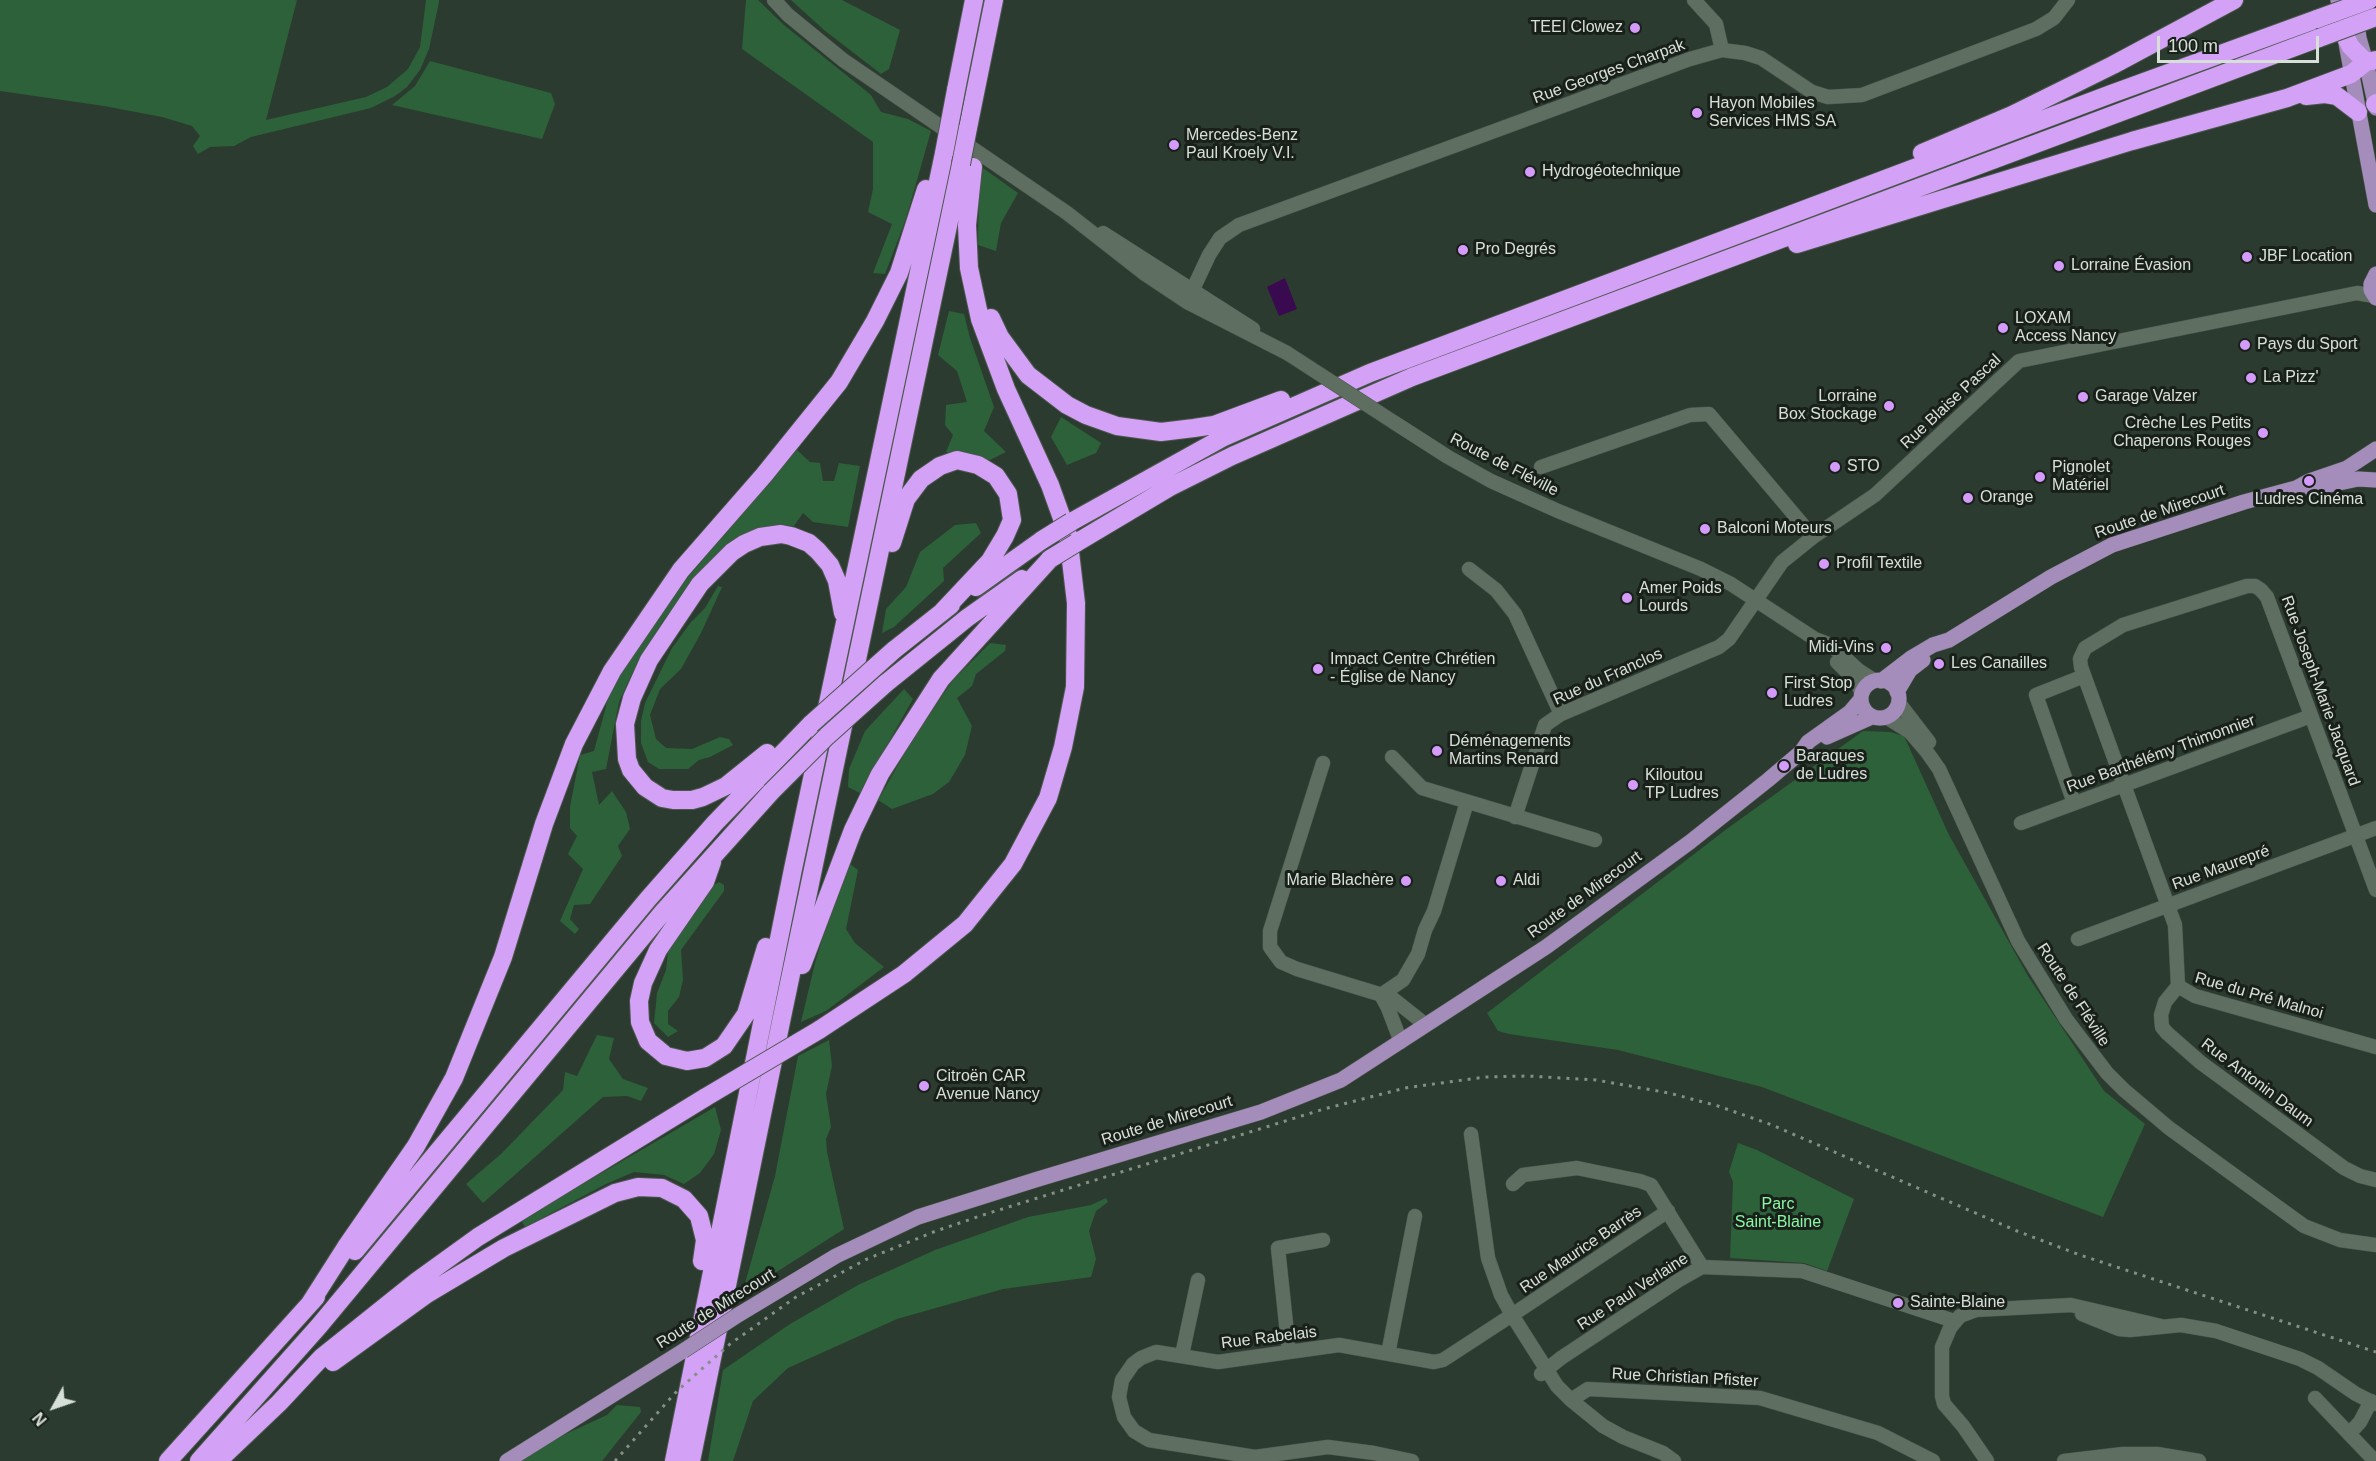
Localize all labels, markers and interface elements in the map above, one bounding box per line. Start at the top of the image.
place label: TEEI Clowez [1531,18,1623,38]
marker: TEEI Clowez [1628,21,1642,35]
scale bar [2160,24,2322,62]
street label: Rue Georges Charpak [1531,36,1687,108]
text: 100 m [2168,36,2218,56]
place label: Hayon Mobiles Services HMS SA [1709,94,1836,132]
marker: Hayon Mobiles Services HMS SA [1690,106,1704,120]
place label: Mercedes-Benz Paul Kroely V.I. [1186,126,1298,164]
marker: Mercedes-Benz Paul Kroely V.I. [1167,138,1181,152]
place label: Hydrogéotechnique [1542,162,1681,182]
marker: Hydrogéotechnique [1523,165,1537,179]
place label: Pro Degrés [1475,240,1556,260]
marker: Pro Degrés [1456,243,1470,257]
place label: JBF Location [2259,247,2352,267]
marker: JBF Location [2240,250,2254,264]
place label: Lorraine Évasion [2071,256,2191,276]
marker: Lorraine Évasion [2052,259,2066,273]
place label: LOXAM Access Nancy [2015,309,2116,347]
marker: LOXAM Access Nancy [1996,321,2010,335]
place label: Pays du Sport [2257,335,2358,355]
marker: Pays du Sport [2238,338,2252,352]
street label: Rue Blaise Pascal [1897,351,2005,453]
place label: La Pizz' [2263,368,2319,388]
marker: La Pizz' [2244,371,2258,385]
place label: Lorraine Box Stockage [1778,387,1877,425]
place label: Garage Valzer [2095,387,2197,407]
marker: Garage Valzer [2076,390,2090,404]
marker: Lorraine Box Stockage [1882,399,1896,413]
place label: Crèche Les Petits Chaperons Rouges [2113,414,2251,452]
marker: Crèche Les Petits Chaperons Rouges [2256,426,2270,440]
street label: Route de Fléville [1447,429,1561,501]
place label: STO [1847,457,1880,477]
place label: Pignolet Matériel [2052,458,2110,496]
marker: STO [1828,460,1842,474]
marker: Pignolet Matériel [2033,470,2047,484]
marker: Ludres Cinéma [2302,474,2316,488]
street label: Route de Mirecourt [2093,481,2227,543]
place label: Orange [1980,488,2033,508]
place label: Ludres Cinéma [2255,490,2363,510]
marker: Orange [1961,491,1975,505]
place label: Balconi Moteurs [1717,519,1832,539]
marker: Balconi Moteurs [1698,522,1712,536]
place label: Profil Textile [1836,554,1922,574]
marker: Profil Textile [1817,557,1831,571]
place label: Amer Poids Lourds [1639,579,1722,617]
marker: Amer Poids Lourds [1620,591,1634,605]
street label: Rue Joseph-Marie Jacquard [2277,593,2363,789]
place label: Midi-Vins [1808,638,1874,658]
marker: Midi-Vins [1879,641,1893,655]
street label: Rue du Franclos [1550,644,1666,710]
place label: Impact Centre Chrétien - Église de Nancy [1330,650,1495,688]
place label: Les Canailles [1951,654,2047,674]
marker: Les Canailles [1932,657,1946,671]
marker: Impact Centre Chrétien - Église de Nancy [1311,662,1325,676]
place label: First Stop Ludres [1784,674,1852,712]
marker: First Stop Ludres [1765,686,1779,700]
street label: Rue Barthélémy Thimonnier [2064,711,2258,797]
place label: Déménagements Martins Renard [1449,732,1571,770]
marker: Déménagements Martins Renard [1430,744,1444,758]
place label: Baraques de Ludres [1796,747,1867,785]
marker: Baraques de Ludres [1777,759,1791,773]
place label: Kiloutou TP Ludres [1645,766,1719,804]
marker: Kiloutou TP Ludres [1626,778,1640,792]
street label: Rue Maurepré [2170,841,2272,895]
street label: Route de Mirecourt [1524,847,1646,943]
place label: Marie Blachère [1286,871,1394,891]
place label: Aldi [1513,871,1540,891]
marker: Marie Blachère [1399,874,1413,888]
marker: Aldi [1494,874,1508,888]
street label: Route de Fléville [2032,940,2114,1050]
street label: Rue du Pré Malnoi [2193,969,2325,1023]
street label: Rue Antonin Daum [2197,1035,2317,1131]
place label: Citroën CAR Avenue Nancy [936,1067,1040,1105]
marker: Citroën CAR Avenue Nancy [917,1079,931,1093]
street label: Route de Mirecourt [1099,1092,1235,1150]
park label: Parc Saint-Blaine [1735,1195,1821,1233]
street label: Rue Maurice Barrès [1517,1202,1645,1298]
street label: Rue Paul Verlaine [1574,1249,1692,1335]
street label: Route de Mirecourt [653,1265,779,1353]
place label: Sainte-Blaine [1910,1293,2005,1313]
marker: Sainte-Blaine [1891,1296,1905,1310]
street label: Rue Rabelais [1220,1323,1318,1353]
street label: Rue Christian Pfister [1611,1365,1759,1391]
north arrow [24,1377,84,1437]
text: N [30,1409,50,1429]

